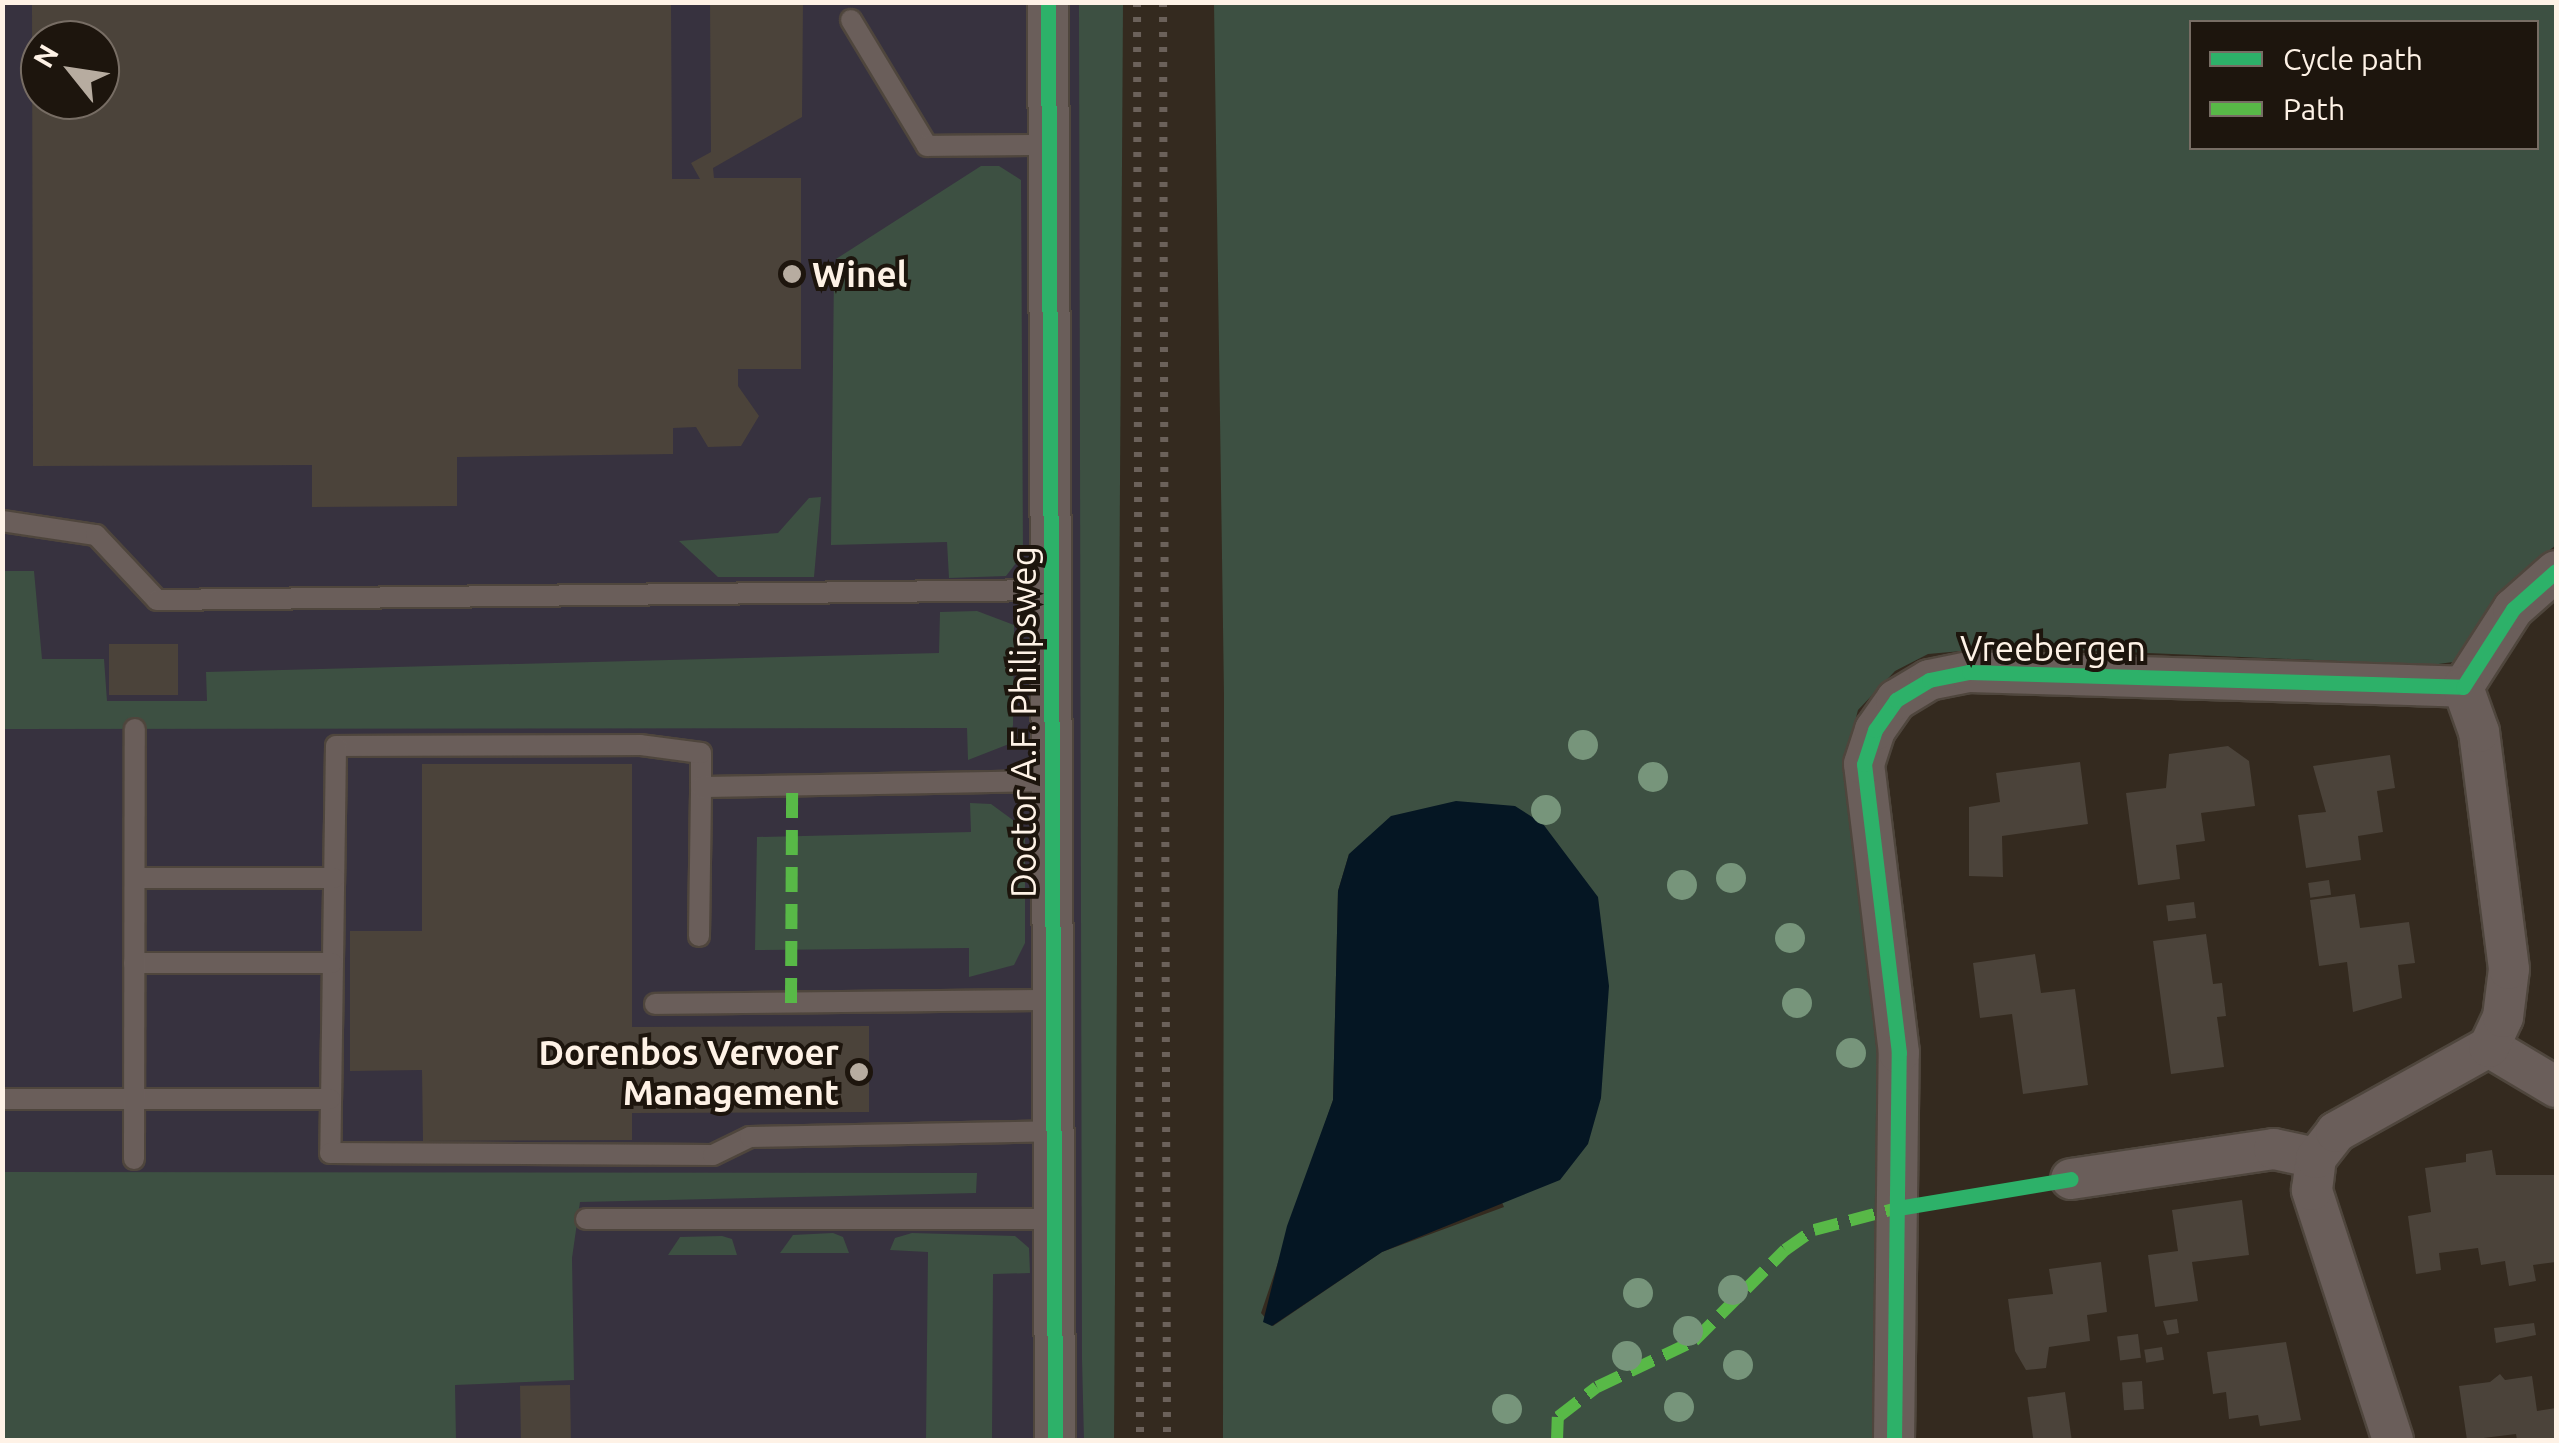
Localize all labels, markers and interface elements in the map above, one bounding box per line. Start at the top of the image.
north arrow [20,20,120,120]
legend [2189,20,2539,150]
text: N [27,39,64,73]
text: Cycle path [2283,42,2423,76]
text: Path [2283,92,2345,126]
place label: Winel [812,253,907,295]
marker: Winel [781,263,803,285]
street label: Doctor A.F. Philipsweg [1002,546,1044,898]
street label: Vreebergen [1960,627,2146,669]
place label: Dorenbos Vervoer Management [539,1031,839,1113]
marker: Dorenbos Vervoer Management [848,1061,870,1083]

